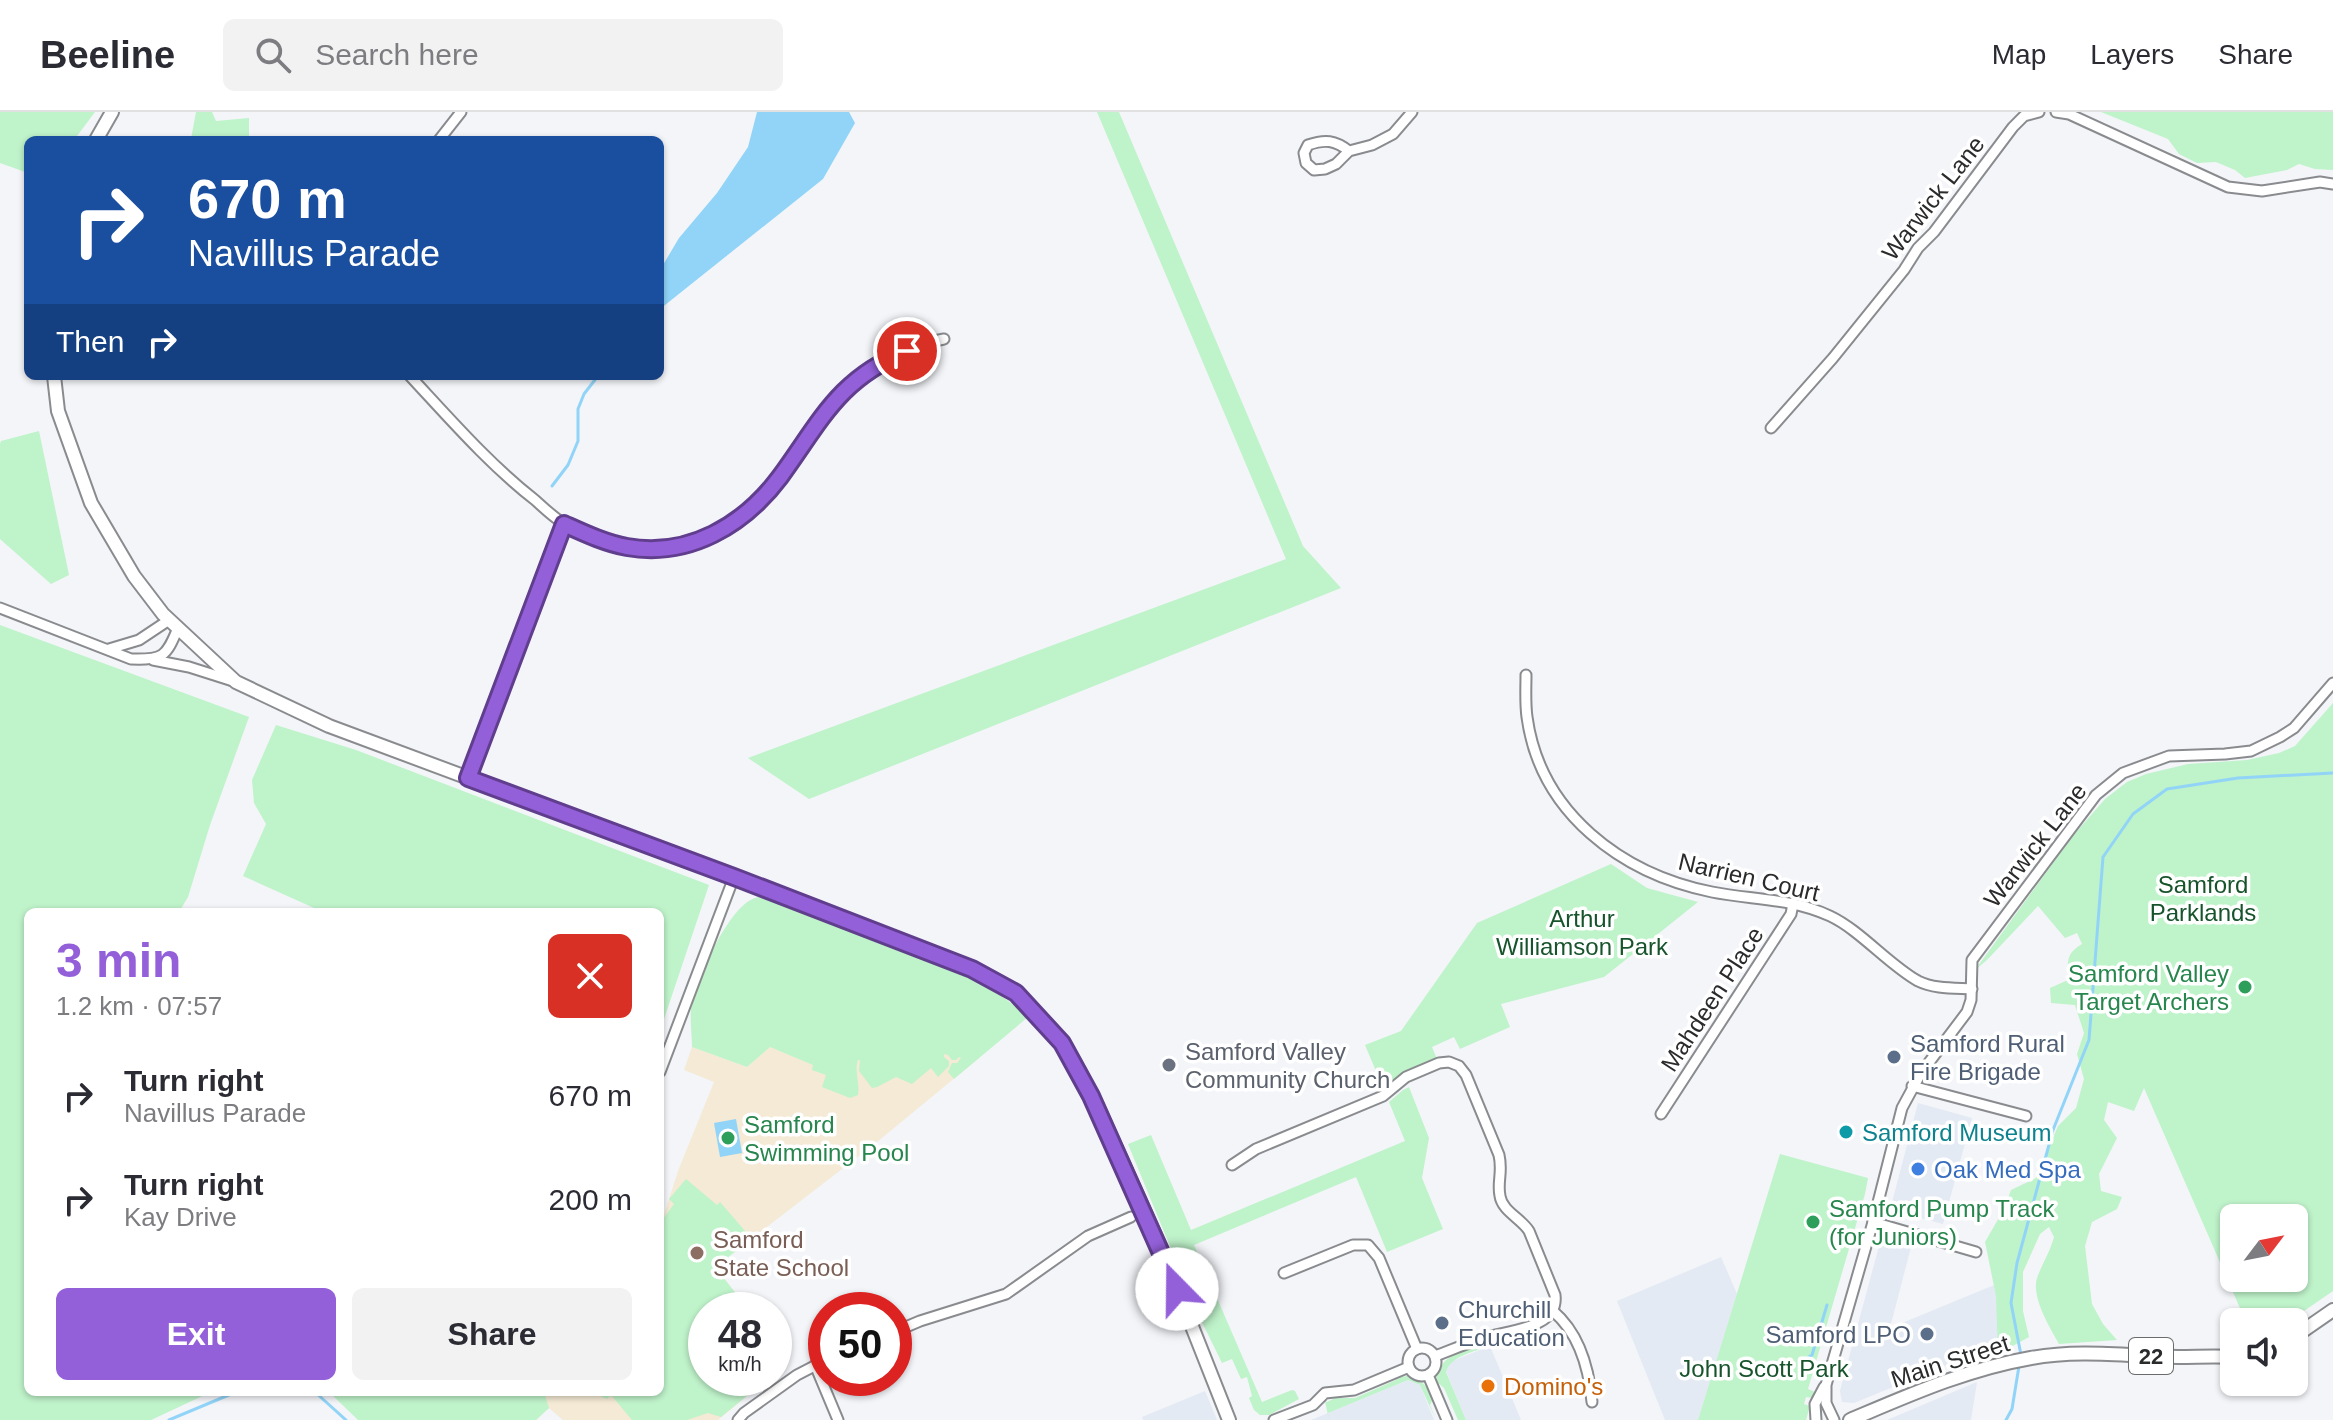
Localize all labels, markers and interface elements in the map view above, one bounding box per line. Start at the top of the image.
search box [223,19,783,91]
icon: search [251,33,295,77]
text: Beeline [40,34,175,76]
text: Search here [315,38,479,71]
text: Map [1992,39,2046,70]
text: Layers [2090,39,2174,70]
text: Share [2218,39,2293,70]
street label: Warwick Lane [1876,131,1990,265]
text: 670 m [188,167,347,230]
icon: right [56,168,160,272]
text: Navillus Parade [188,233,440,274]
pin [873,317,941,385]
icon: right [140,320,184,364]
text: Then [56,325,124,358]
icon: arrive [885,329,929,373]
street label: Warwick Lane [1978,778,2092,912]
street label: Narrien Court [1676,848,1823,906]
park label: Samford Parklands [2150,871,2256,926]
park label: Arthur Williamson Park [1496,905,1669,960]
street label: Mahdeen Place [1655,922,1769,1076]
text: 3 min [56,934,181,987]
button: close [548,934,632,1018]
place label: Samford Valley Target Archers [2068,960,2229,1015]
marker: Samford Valley Target Archers [2236,978,2254,996]
text: 1.2 km · 07:57 [56,991,222,1021]
place label: Samford Rural Fire Brigade [1910,1030,2065,1085]
place label: Samford Valley Community Church [1185,1038,1390,1093]
marker: Samford Rural Fire Brigade [1885,1048,1903,1066]
marker: Samford Valley Community Church [1160,1056,1178,1074]
text: Turn right [124,1064,263,1097]
icon: right [56,1074,100,1118]
text: 670 m [549,1079,632,1112]
text: Navillus Parade [124,1098,306,1128]
place label: Samford Swimming Pool [744,1111,909,1166]
place label: Samford Museum [1862,1119,2051,1146]
marker: Samford Museum [1837,1123,1855,1141]
marker: Samford Swimming Pool [719,1129,737,1147]
place label: Oak Med Spa [1934,1156,2081,1183]
marker: Oak Med Spa [1909,1160,1927,1178]
text: Turn right [124,1168,263,1201]
icon: right [56,1178,100,1222]
text: 200 m [549,1183,632,1216]
place label: Samford Pump Track (for Juniors) [1829,1195,2055,1250]
text: Kay Drive [124,1202,237,1232]
north arrow [2220,1204,2308,1292]
map controls [2220,1204,2308,1396]
marker: Samford Pump Track (for Juniors) [1804,1213,1822,1231]
place label: Samford State School [713,1226,849,1281]
marker: Samford State School [688,1244,706,1262]
position arrow [1135,1247,1219,1331]
button: Exit [56,1288,336,1380]
button: Share [352,1288,632,1380]
speed limit sign: 50 [808,1292,912,1396]
place label: Churchill Education [1458,1296,1565,1351]
button: sound [2220,1308,2308,1396]
text: 48 [718,1312,762,1356]
marker: Churchill Education [1433,1314,1451,1332]
place label: Samford LPO [1766,1321,1911,1348]
marker: Samford LPO [1918,1325,1936,1343]
street label: Main Street [1887,1329,2013,1393]
road number: 22 [2129,1338,2173,1374]
text: km/h [718,1353,762,1375]
park label: John Scott Park [1679,1355,1850,1382]
place label: Domino's [1504,1373,1603,1400]
marker: Domino's [1479,1377,1497,1395]

